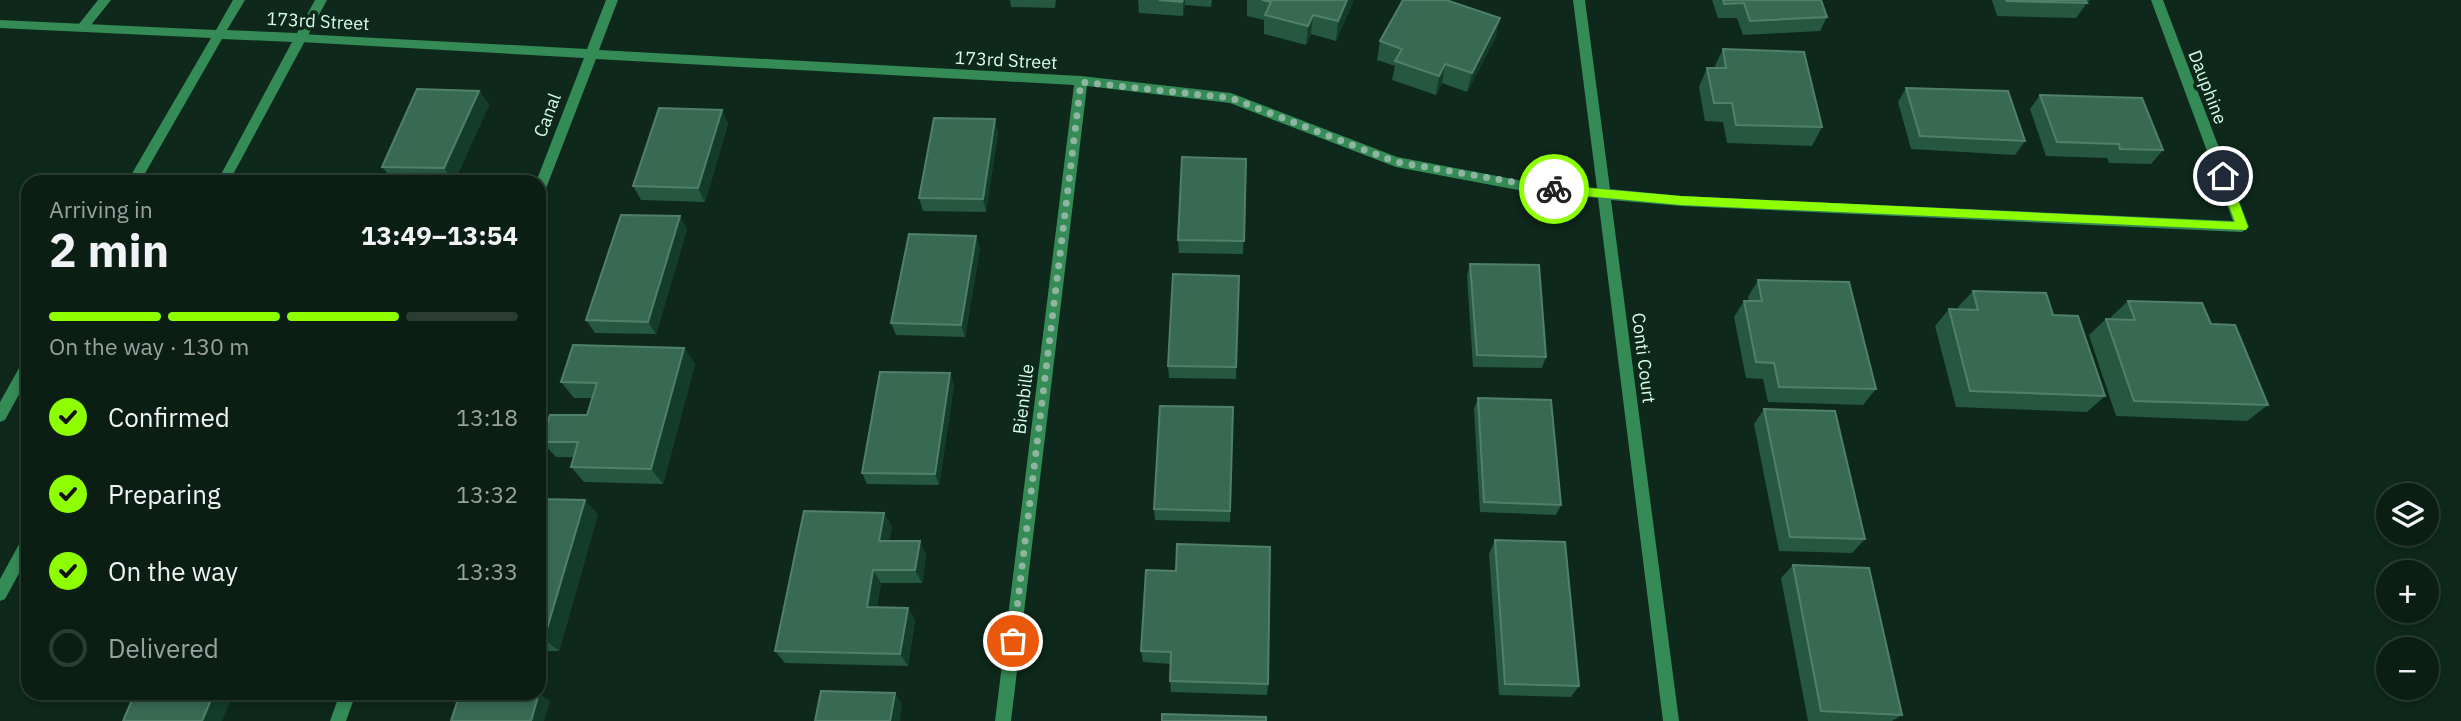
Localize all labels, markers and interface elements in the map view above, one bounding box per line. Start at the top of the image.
street label: 173rd Street [266,7,370,35]
street label: 173rd Street [954,46,1058,74]
street label: Dauphine [2183,47,2233,127]
street label: Canal [528,90,566,140]
pin [2193,146,2253,206]
courier [1519,154,1589,224]
icon: home [2204,157,2242,195]
icon: bike [1535,170,1573,208]
text: Arriving in [49,194,153,224]
text: 13:49–13:54 [361,218,518,252]
text: 2 min [49,220,169,280]
street label: Conti Court [1627,311,1661,405]
text: On the way · 130 m [49,331,249,361]
street label: Bienbille [1007,362,1039,436]
icon: check [49,398,87,436]
text: Confirmed [108,400,230,434]
text: 13:18 [456,402,518,432]
icon: check [49,475,87,513]
text: Preparing [108,477,221,511]
text: 13:32 [456,479,518,509]
map controls [2376,483,2439,700]
button: layers [2376,483,2439,546]
icon: check [49,552,87,590]
text: On the way [108,554,238,588]
text: 13:33 [456,556,518,586]
button: + [2376,560,2439,623]
pin [983,611,1043,671]
icon: bag [994,622,1032,660]
text: Delivered [108,631,219,665]
button: − [2376,637,2439,700]

